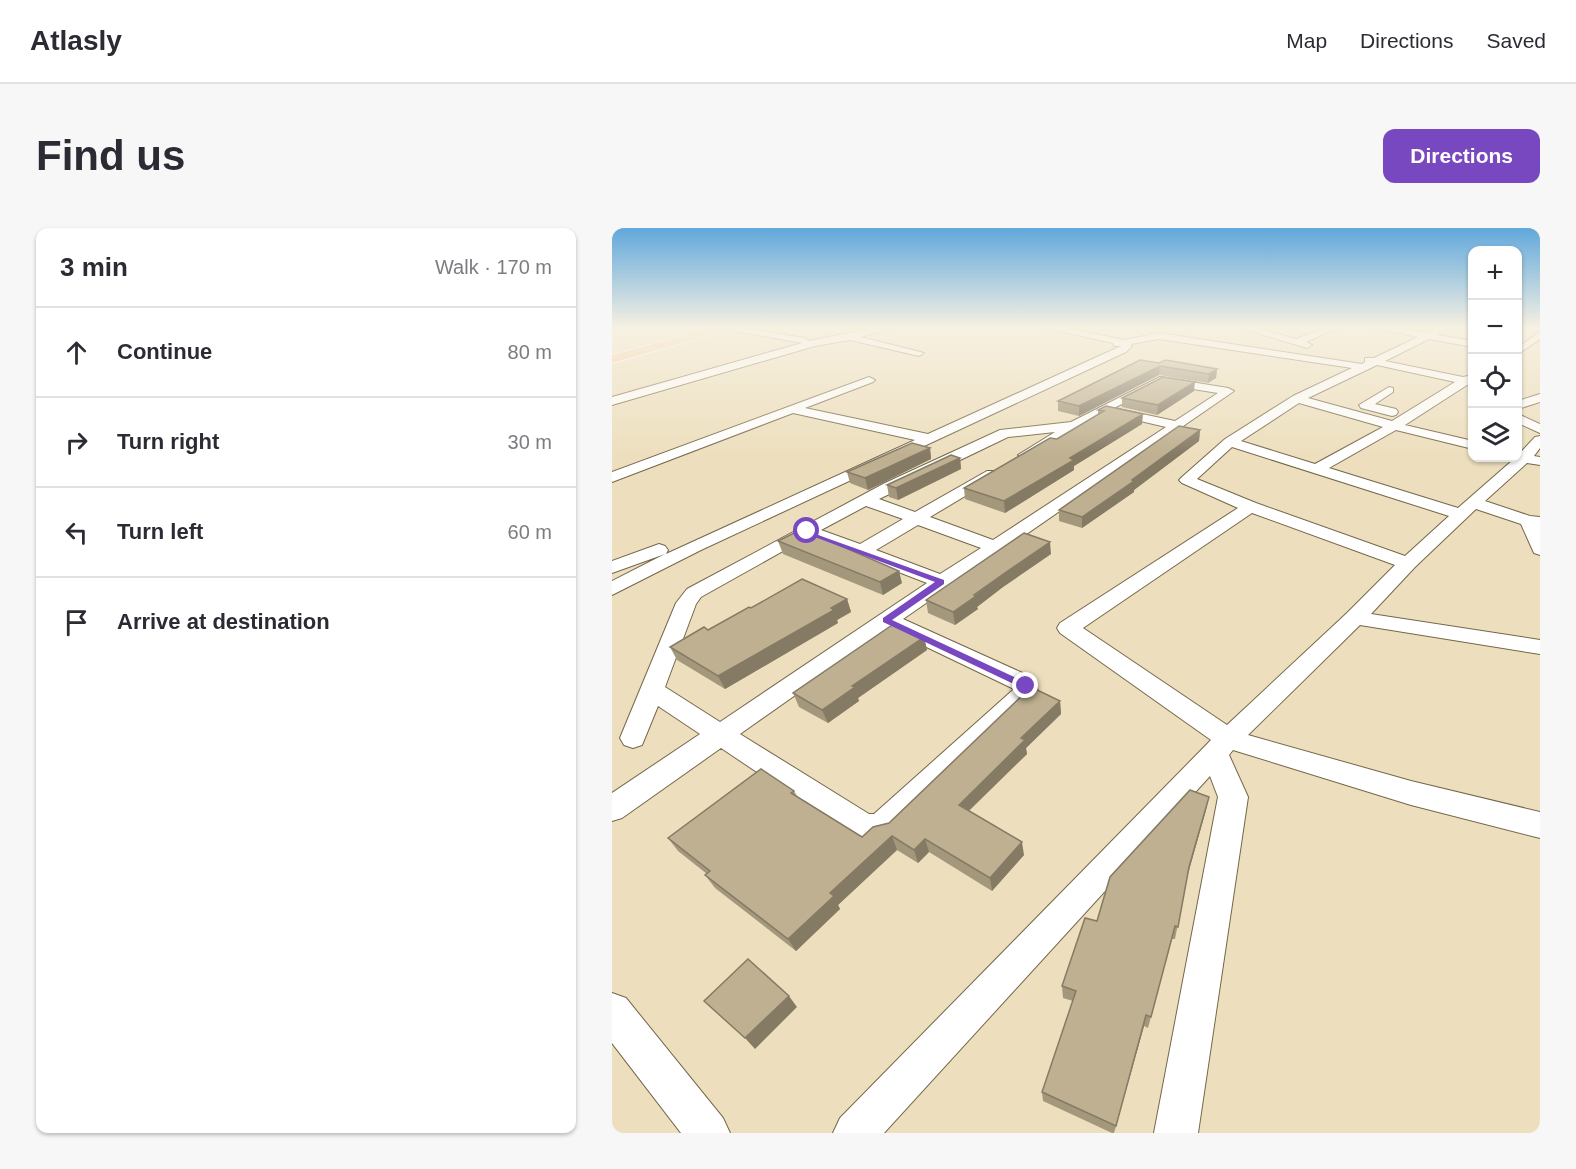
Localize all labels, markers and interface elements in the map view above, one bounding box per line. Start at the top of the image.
text: Atlasly [30,25,122,56]
text: Map [1286,29,1327,52]
text: Directions [1360,29,1453,52]
text: Saved [1486,29,1546,52]
button: Directions [1383,129,1540,183]
text: Find us [36,132,185,179]
map controls [1468,246,1522,462]
button: + [1468,246,1522,300]
text: 3 min [60,252,128,282]
text: Walk · 170 m [435,256,552,278]
button: − [1468,300,1522,354]
icon: ahead [60,336,93,369]
text: Continue [117,339,212,364]
text: 80 m [508,341,552,363]
button: locate [1468,354,1522,408]
button: layers [1468,408,1522,462]
icon: right [60,426,93,459]
text: Turn right [117,429,219,454]
text: 30 m [508,431,552,453]
icon: left [60,516,93,549]
route start [793,517,819,543]
text: Turn left [117,519,203,544]
text: 60 m [508,521,552,543]
icon: arrive [60,606,93,639]
text: Arrive at destination [117,609,330,634]
route end [1012,672,1038,698]

